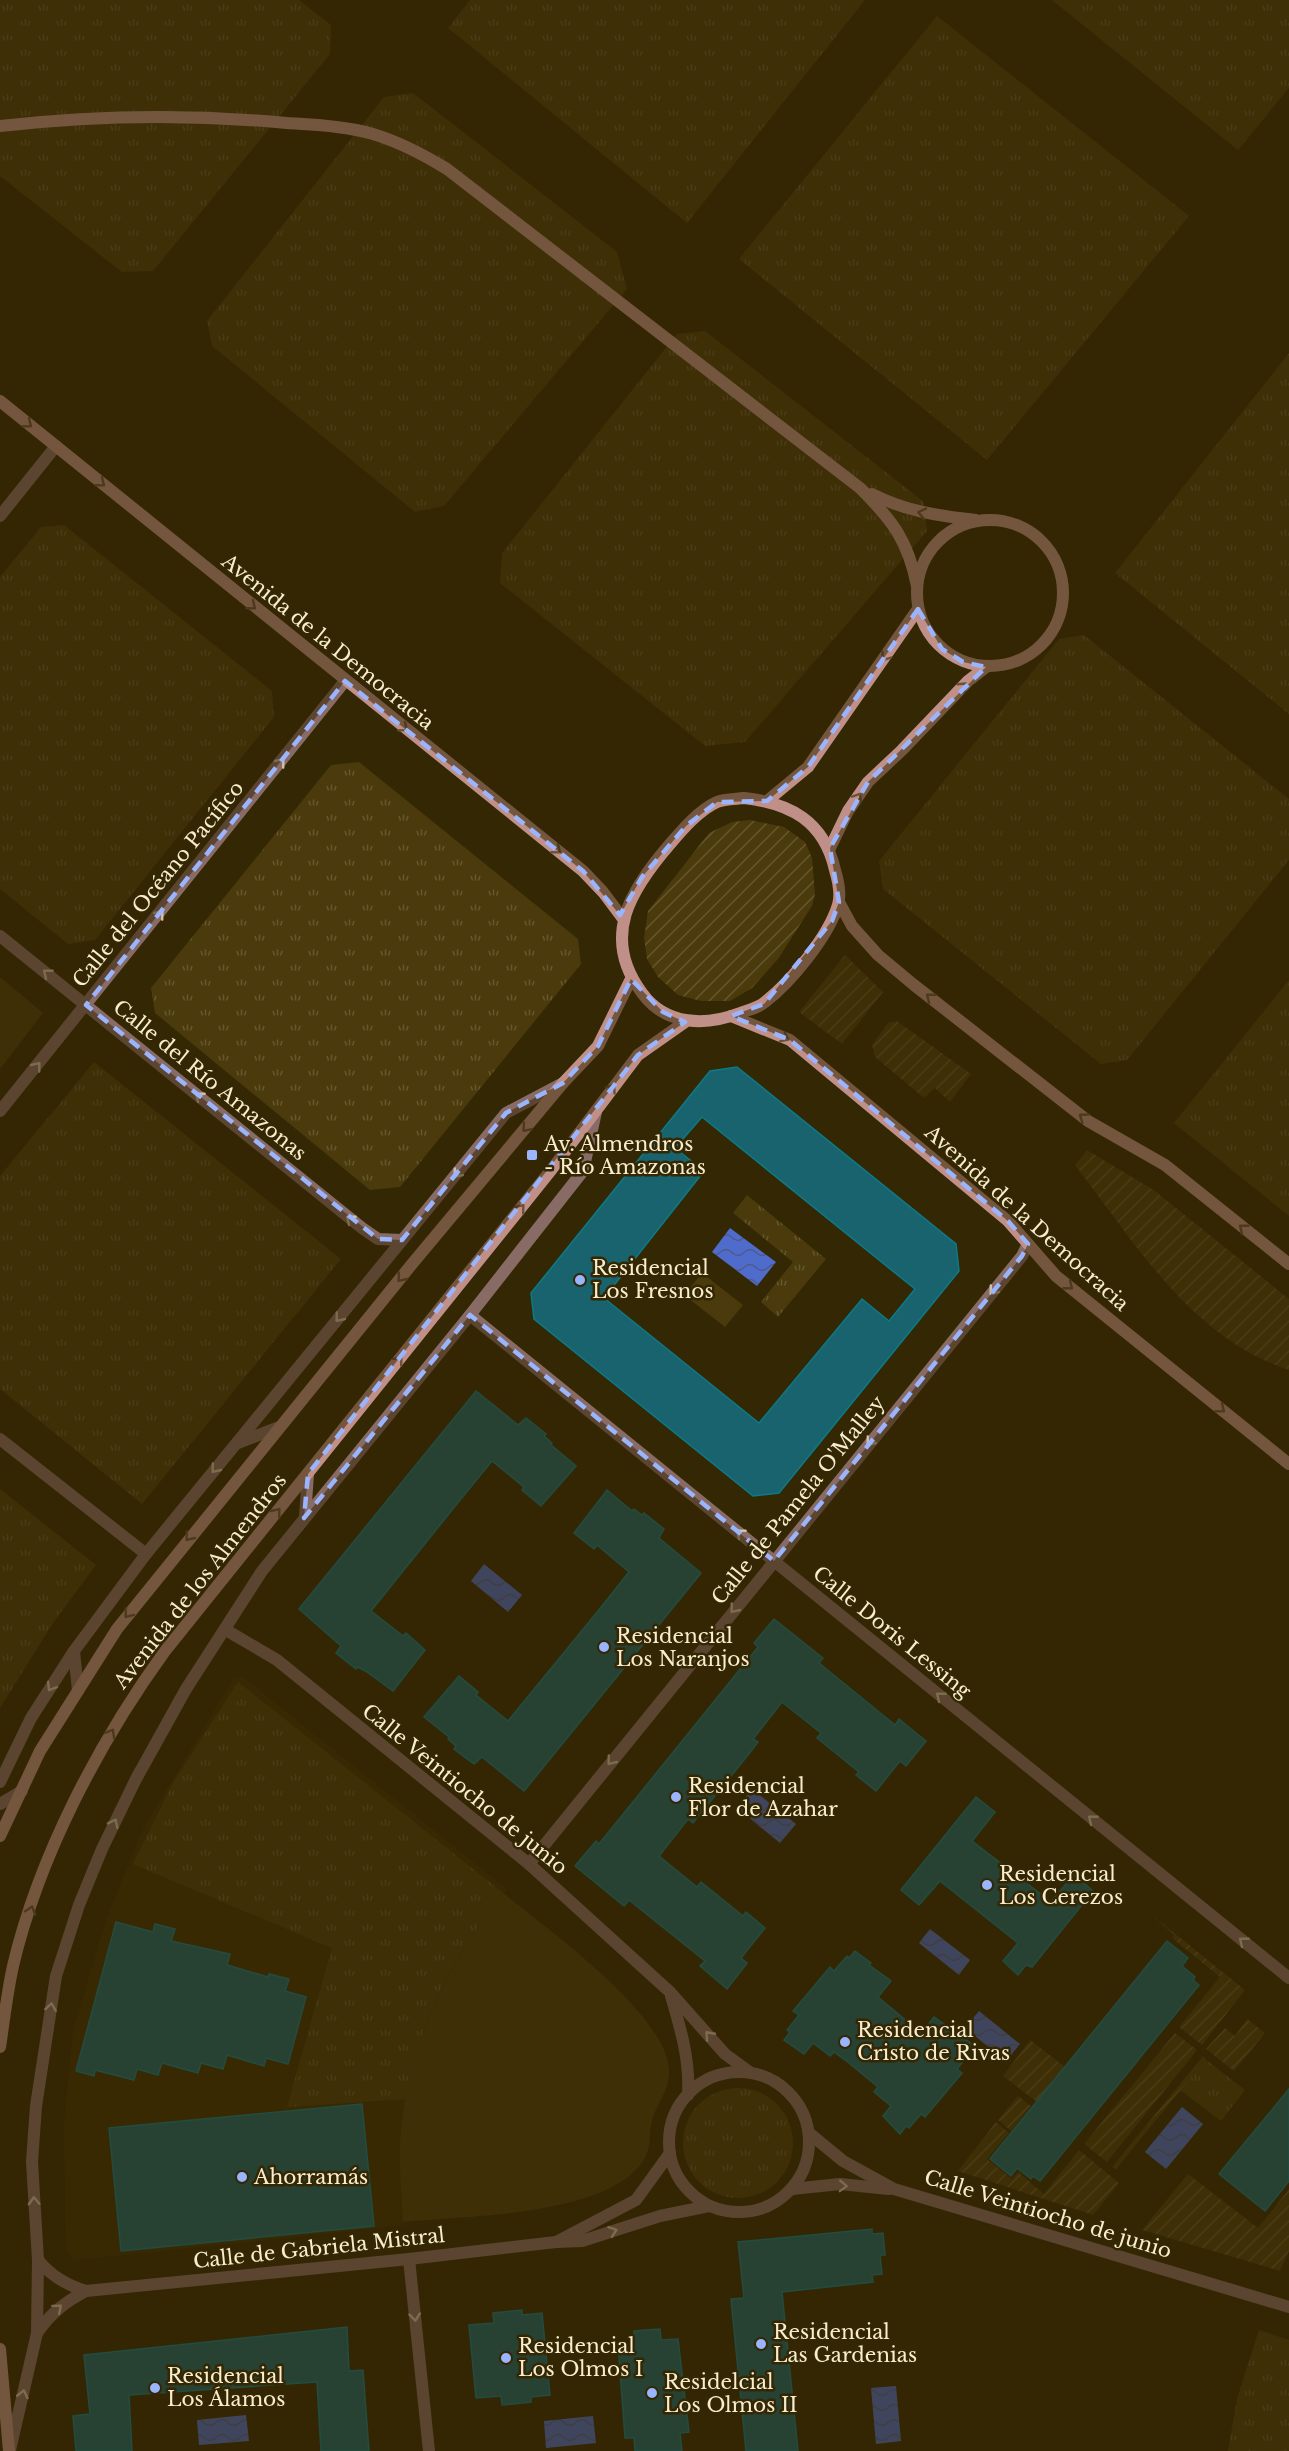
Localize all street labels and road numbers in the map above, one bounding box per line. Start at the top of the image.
street label: Avenida de la Democracia [216,548,439,735]
street label: Calle del Océano Pacífico [67,776,249,992]
street label: Calle del Río Amazonas [109,995,311,1165]
street label: Avenida de la Democracia [920,1120,1134,1316]
street label: Calle de Pamela O'Malley [706,1391,890,1609]
street label: Avenida de los Almendros [108,1469,291,1694]
street label: Calle Doris Lessing [808,1561,977,1704]
street label: Calle Veintiocho de junio [358,1699,572,1879]
street label: Calle Veintiocho de junio [922,2165,1174,2263]
street label: Calle de Gabriela Mistral [192,2223,446,2273]

